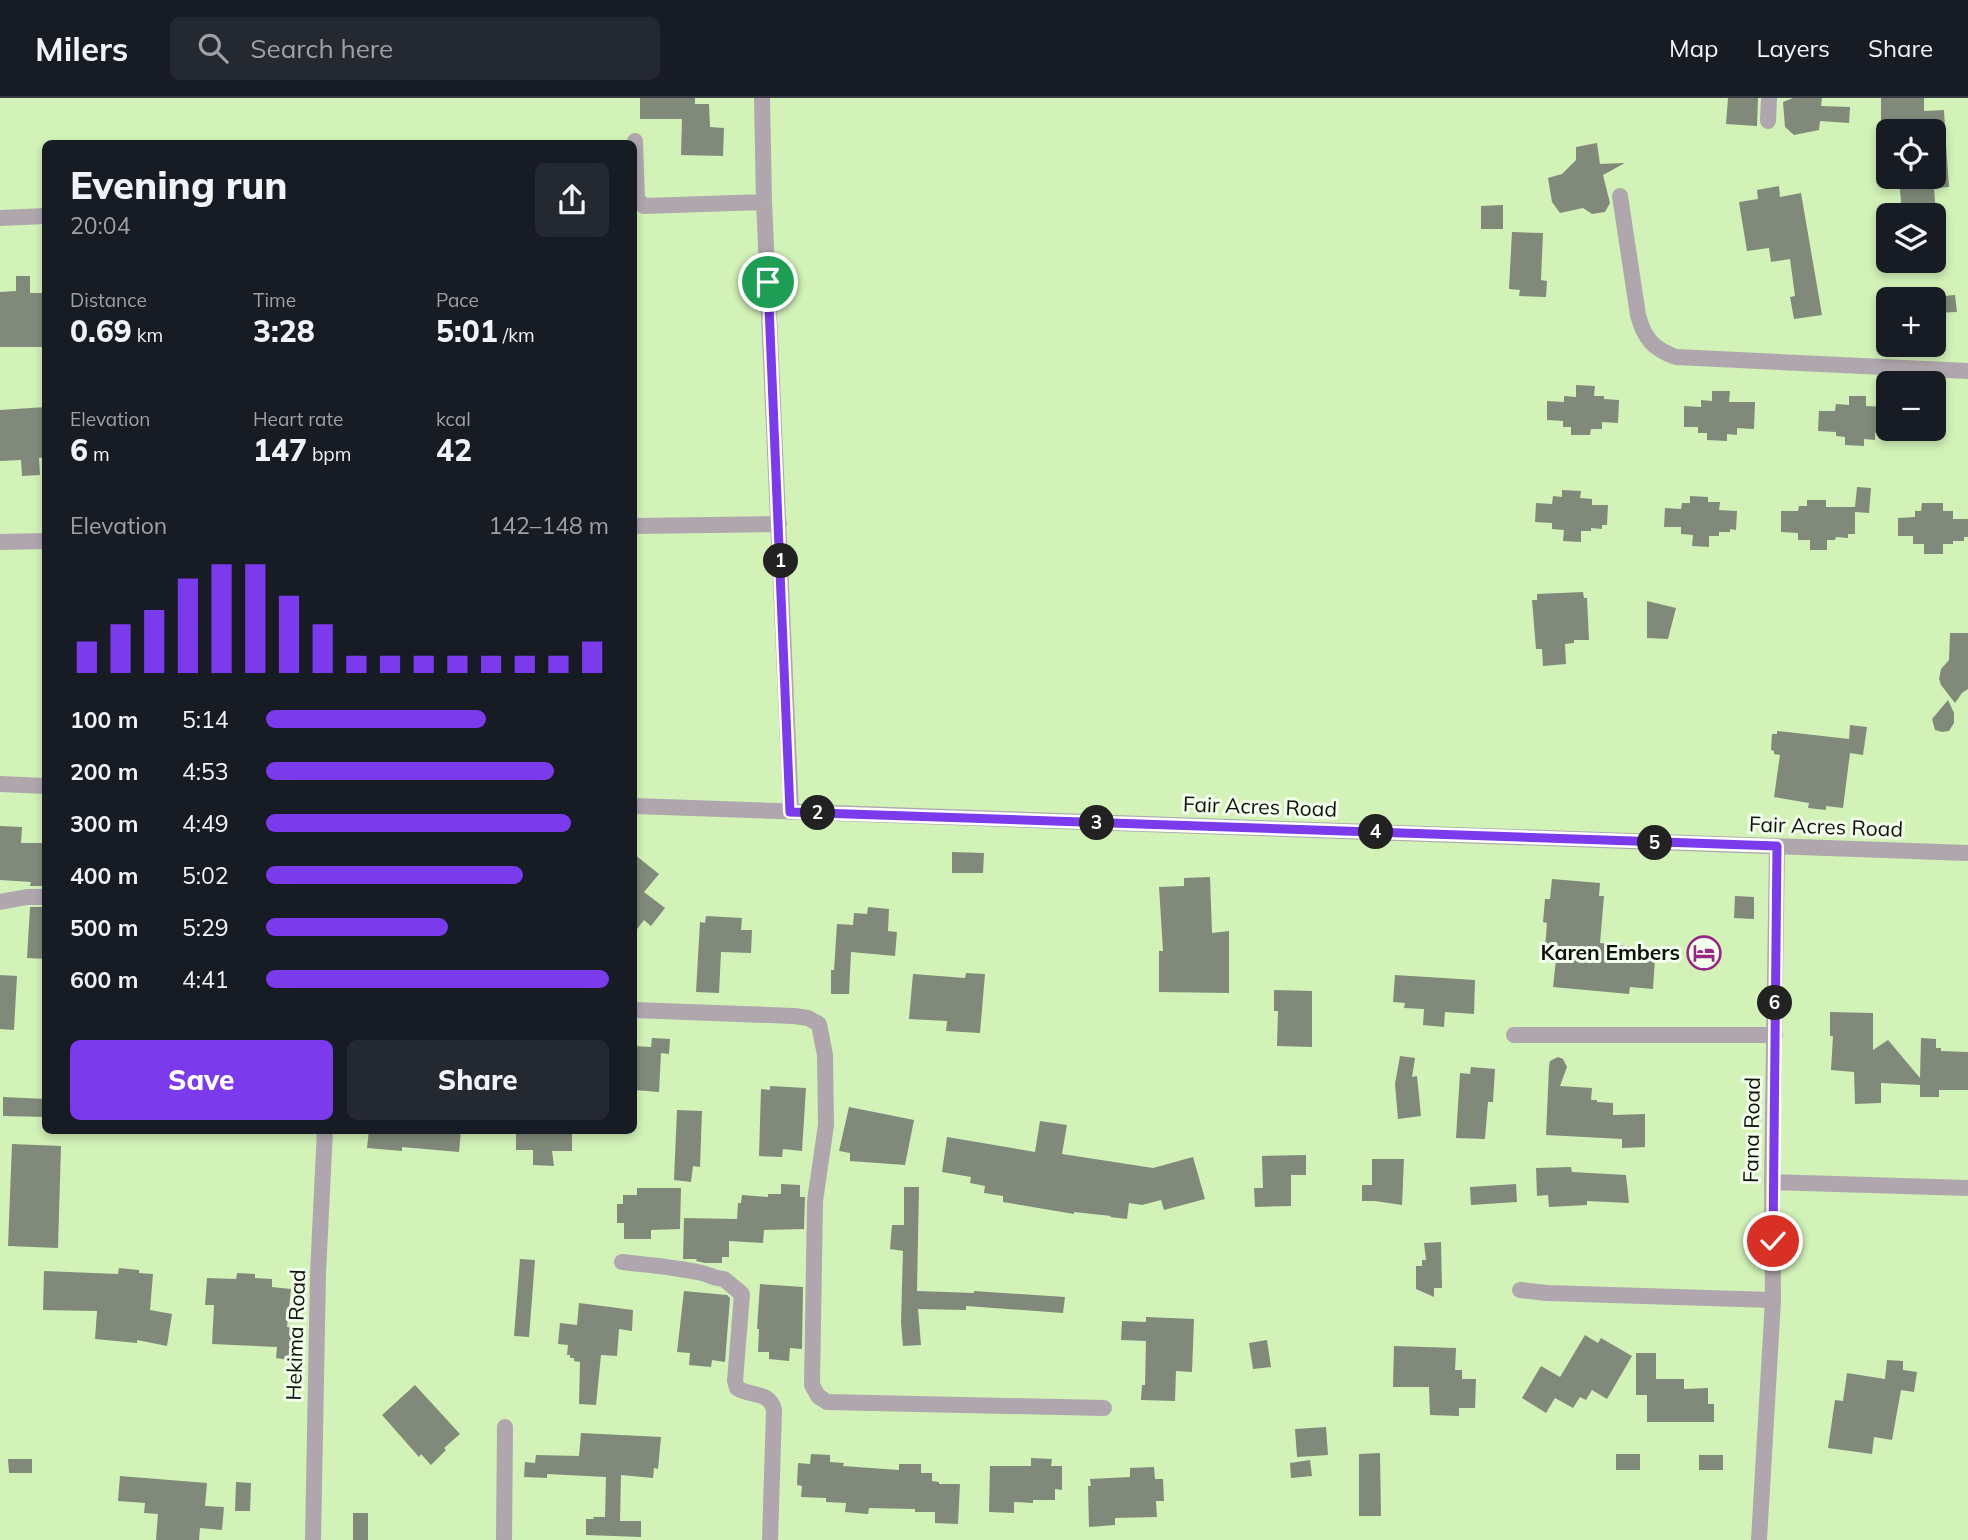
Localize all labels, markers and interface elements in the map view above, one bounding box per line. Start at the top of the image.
search box [170,17,660,80]
text: Milers [35,28,128,69]
icon: search [194,29,232,67]
text: Search here [250,32,393,65]
text: Map [1669,33,1718,63]
text: Layers [1756,33,1830,63]
text: Share [1868,33,1933,63]
map controls [1876,119,1946,441]
button: locate [1876,119,1946,189]
text: Evening run [70,161,288,209]
button: share [535,163,609,237]
button: layers [1876,203,1946,273]
text: 20:04 [70,211,130,240]
pin [738,252,798,312]
icon: arrive [749,263,787,301]
button: + [1876,287,1946,357]
text: Distance [70,288,147,312]
text: Time [253,288,296,312]
text: Pace [436,288,479,312]
text: 0.69 [70,312,132,350]
text: 3:28 [253,312,315,350]
text: 5:01 [436,312,498,350]
text: km [132,323,163,347]
text: /km [498,323,535,347]
button: − [1876,371,1946,441]
text: Elevation [70,407,150,431]
text: Heart rate [253,407,343,431]
text: kcal [436,407,471,431]
text: 6 [70,431,88,469]
text: 147 [253,431,307,469]
text: 42 [436,431,472,469]
text: m [88,442,110,466]
text: bpm [307,442,351,466]
text: Elevation [70,511,167,540]
text: 142–148 m [488,511,609,540]
pin: 1 [764,544,798,578]
text: 1 [775,548,786,572]
text: 100 m [70,705,138,734]
text: 5:14 [182,705,229,734]
text: 200 m [70,757,138,786]
text: 4:53 [182,757,229,786]
street label: Fair Acres Road [1183,790,1337,822]
pin: 2 [800,796,836,830]
text: 2 [812,800,823,824]
pin: 3 [1080,806,1114,840]
text: 300 m [70,809,138,838]
text: 4:49 [182,809,229,838]
text: 3 [1091,810,1102,834]
street label: Fair Acres Road [1749,810,1903,842]
pin: 4 [1358,814,1394,850]
text: 4 [1370,819,1381,843]
pin: 5 [1638,826,1672,860]
text: 5 [1649,830,1660,854]
text: 400 m [70,861,138,890]
text: 5:02 [182,861,229,890]
text: 500 m [70,913,138,942]
text: 5:29 [182,913,229,942]
hotel icon: Karen Embers [1685,934,1723,972]
place label: Karen Embers [1540,939,1680,965]
text: 600 m [70,965,138,994]
text: 4:41 [182,965,229,994]
pin: 6 [1758,986,1792,1020]
text: 6 [1769,990,1780,1014]
button: Save [70,1040,333,1120]
button: Share [347,1040,609,1120]
street label: Fana Road [1737,1077,1765,1183]
pin [1743,1211,1803,1271]
icon: check [1754,1222,1792,1260]
street label: Hekima Road [280,1269,310,1401]

